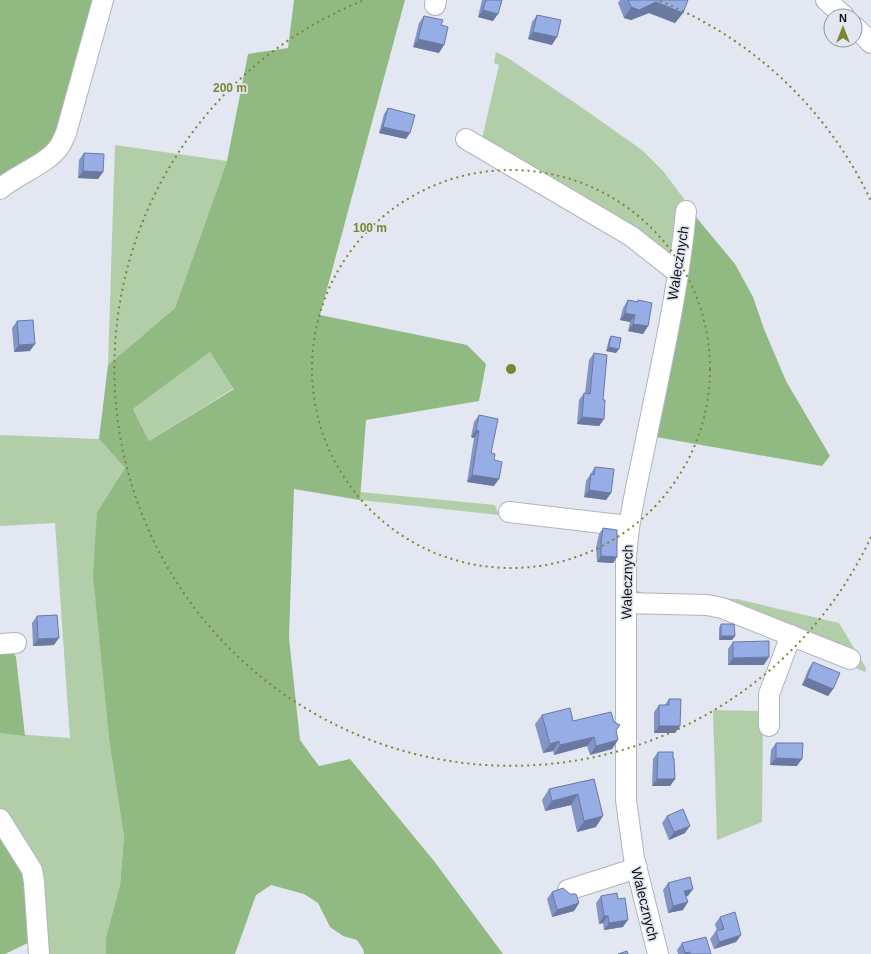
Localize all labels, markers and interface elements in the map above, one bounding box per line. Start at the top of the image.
north arrow [823,8,863,48]
text: N [839,12,847,24]
text: 200 m [213,81,247,95]
text: 100 m [353,221,387,235]
street label: Walecznych [664,225,692,301]
centre of rings [504,362,518,376]
street label: Walecznych [618,544,636,620]
street label: Walecznych [628,866,662,942]

